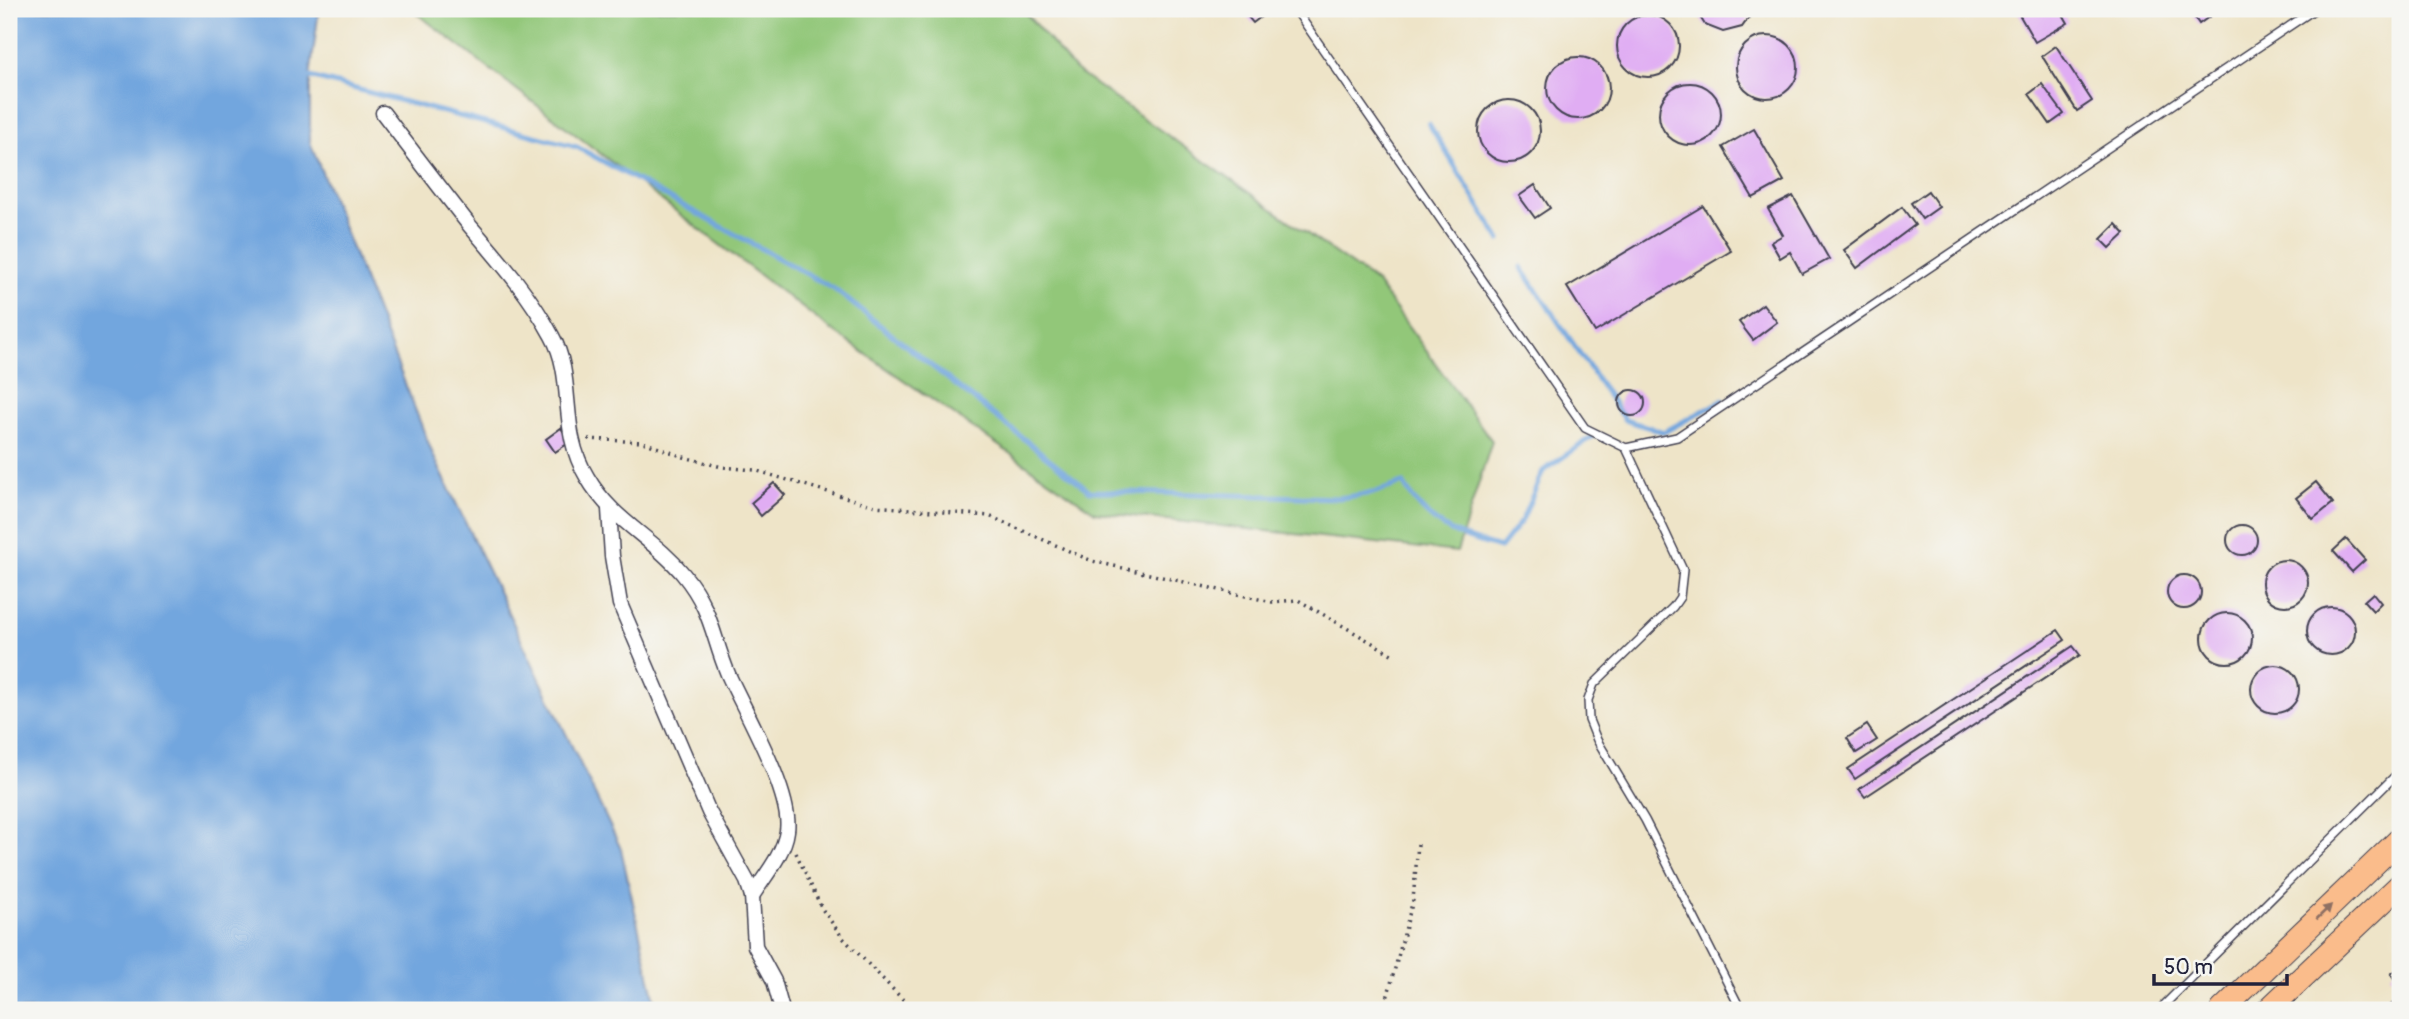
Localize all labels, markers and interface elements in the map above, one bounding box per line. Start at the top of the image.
one-way arrow [2316,903,2333,920]
scale bar [2154,942,2286,986]
text: 50 m [2164,954,2213,981]

